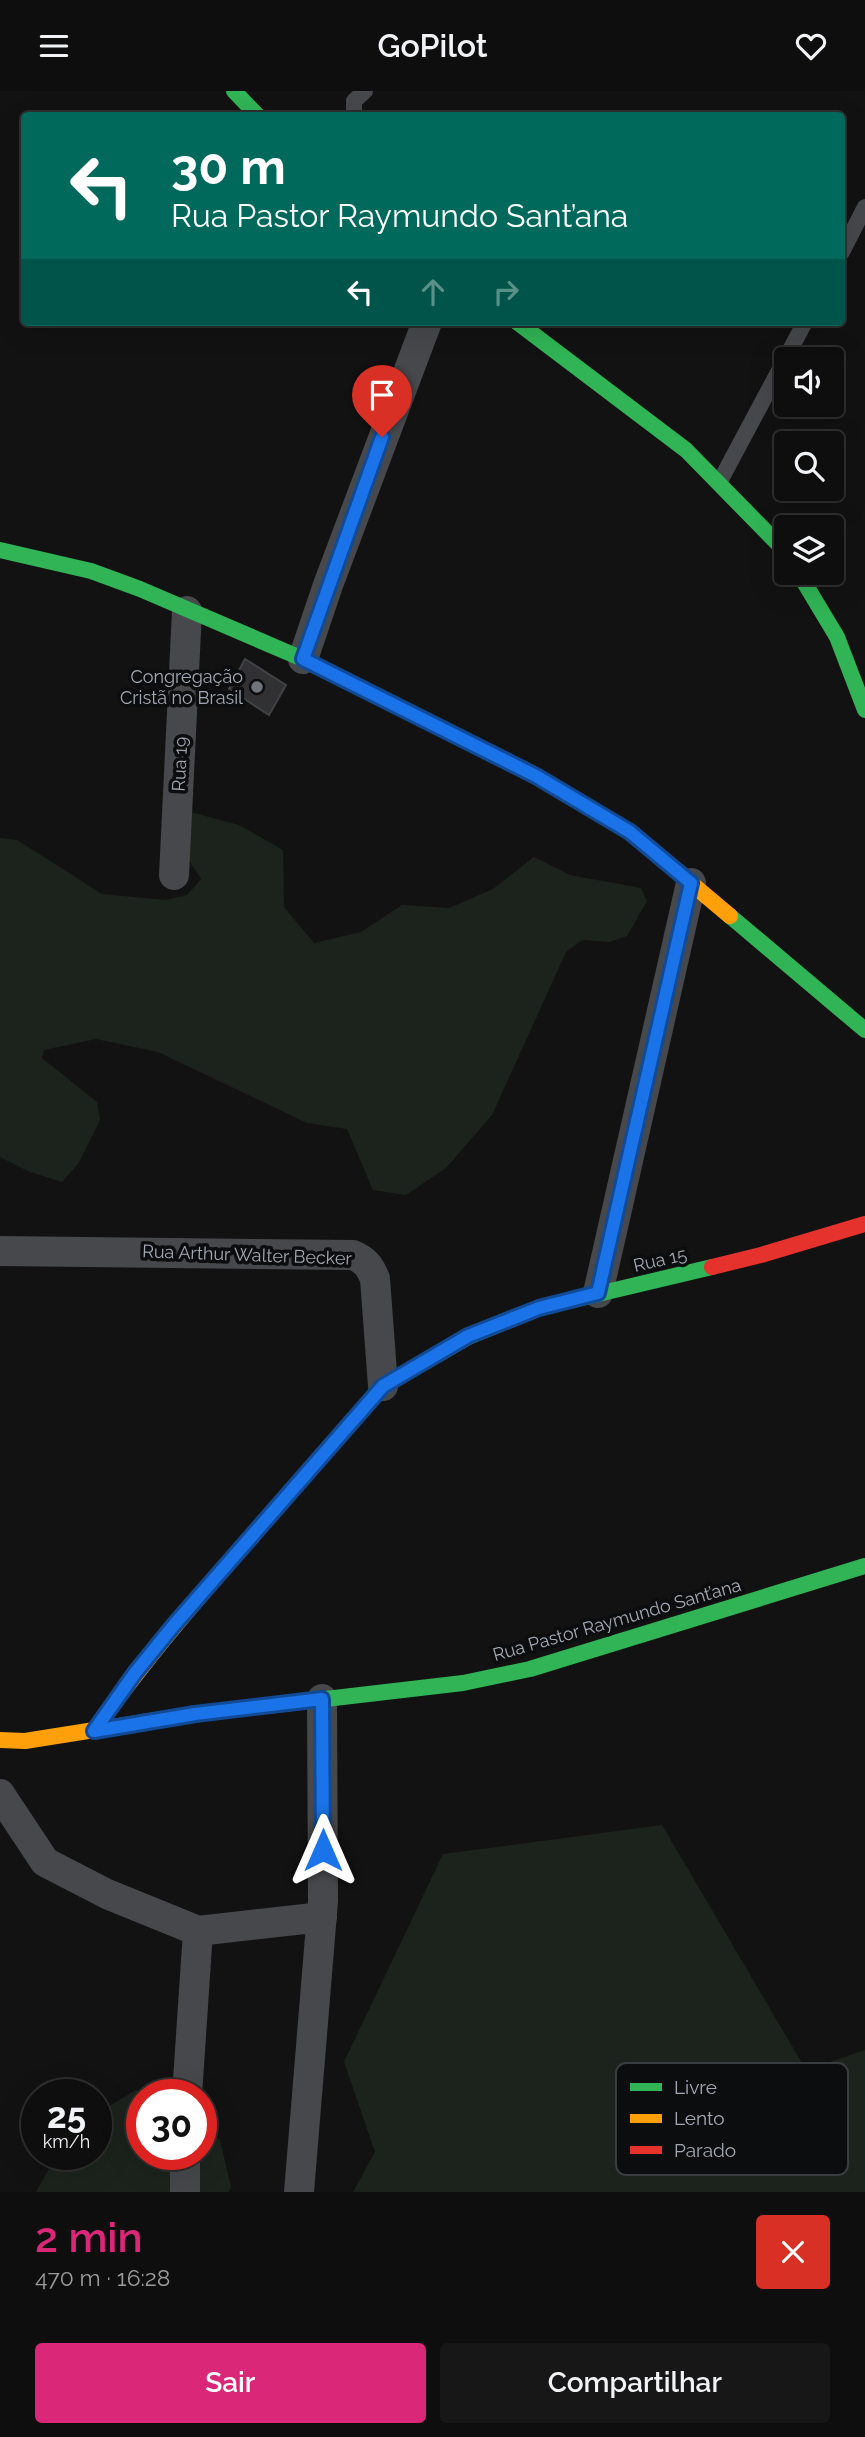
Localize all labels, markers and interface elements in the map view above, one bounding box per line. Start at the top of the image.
icon: menu [35,27,73,65]
text: GoPilot [377,27,488,64]
icon: heart [792,27,830,65]
text: 30 m [171,138,286,195]
icon: left [56,140,147,231]
text: Rua Pastor Raymundo Sant’ana [171,197,628,234]
icon: left [341,273,379,311]
icon: ahead [414,273,452,311]
icon: right [487,273,525,311]
map controls [774,347,844,585]
button: sound [774,347,844,417]
pin [352,365,412,437]
icon: arrive [363,376,401,414]
button: search [774,431,844,501]
button: layers [774,515,844,585]
place label: Congregação Cristã no Brasil [120,666,243,708]
marker: Congregação Cristã no Brasil [249,679,265,695]
street label: Rua 19 [168,736,191,792]
street label: Rua Arthur Walter Becker [142,1240,353,1269]
street label: Rua 15 [631,1243,689,1276]
street label: Rua Pastor Raymundo Sant’ana [490,1574,743,1665]
position arrow [286,1813,360,1887]
legend [616,2063,848,2175]
text: Livre [674,2076,717,2098]
speed limit sign: 30 [126,2079,217,2170]
text: 25 [47,2095,86,2136]
text: Lento [674,2107,725,2129]
text: km/h [43,2131,90,2152]
text: Parado [674,2139,736,2161]
text: 2 min [35,2213,143,2262]
button: close [756,2215,830,2289]
text: 470 m · 16:28 [35,2264,170,2291]
button: Sair [35,2343,426,2423]
button: Compartilhar [440,2343,830,2423]

